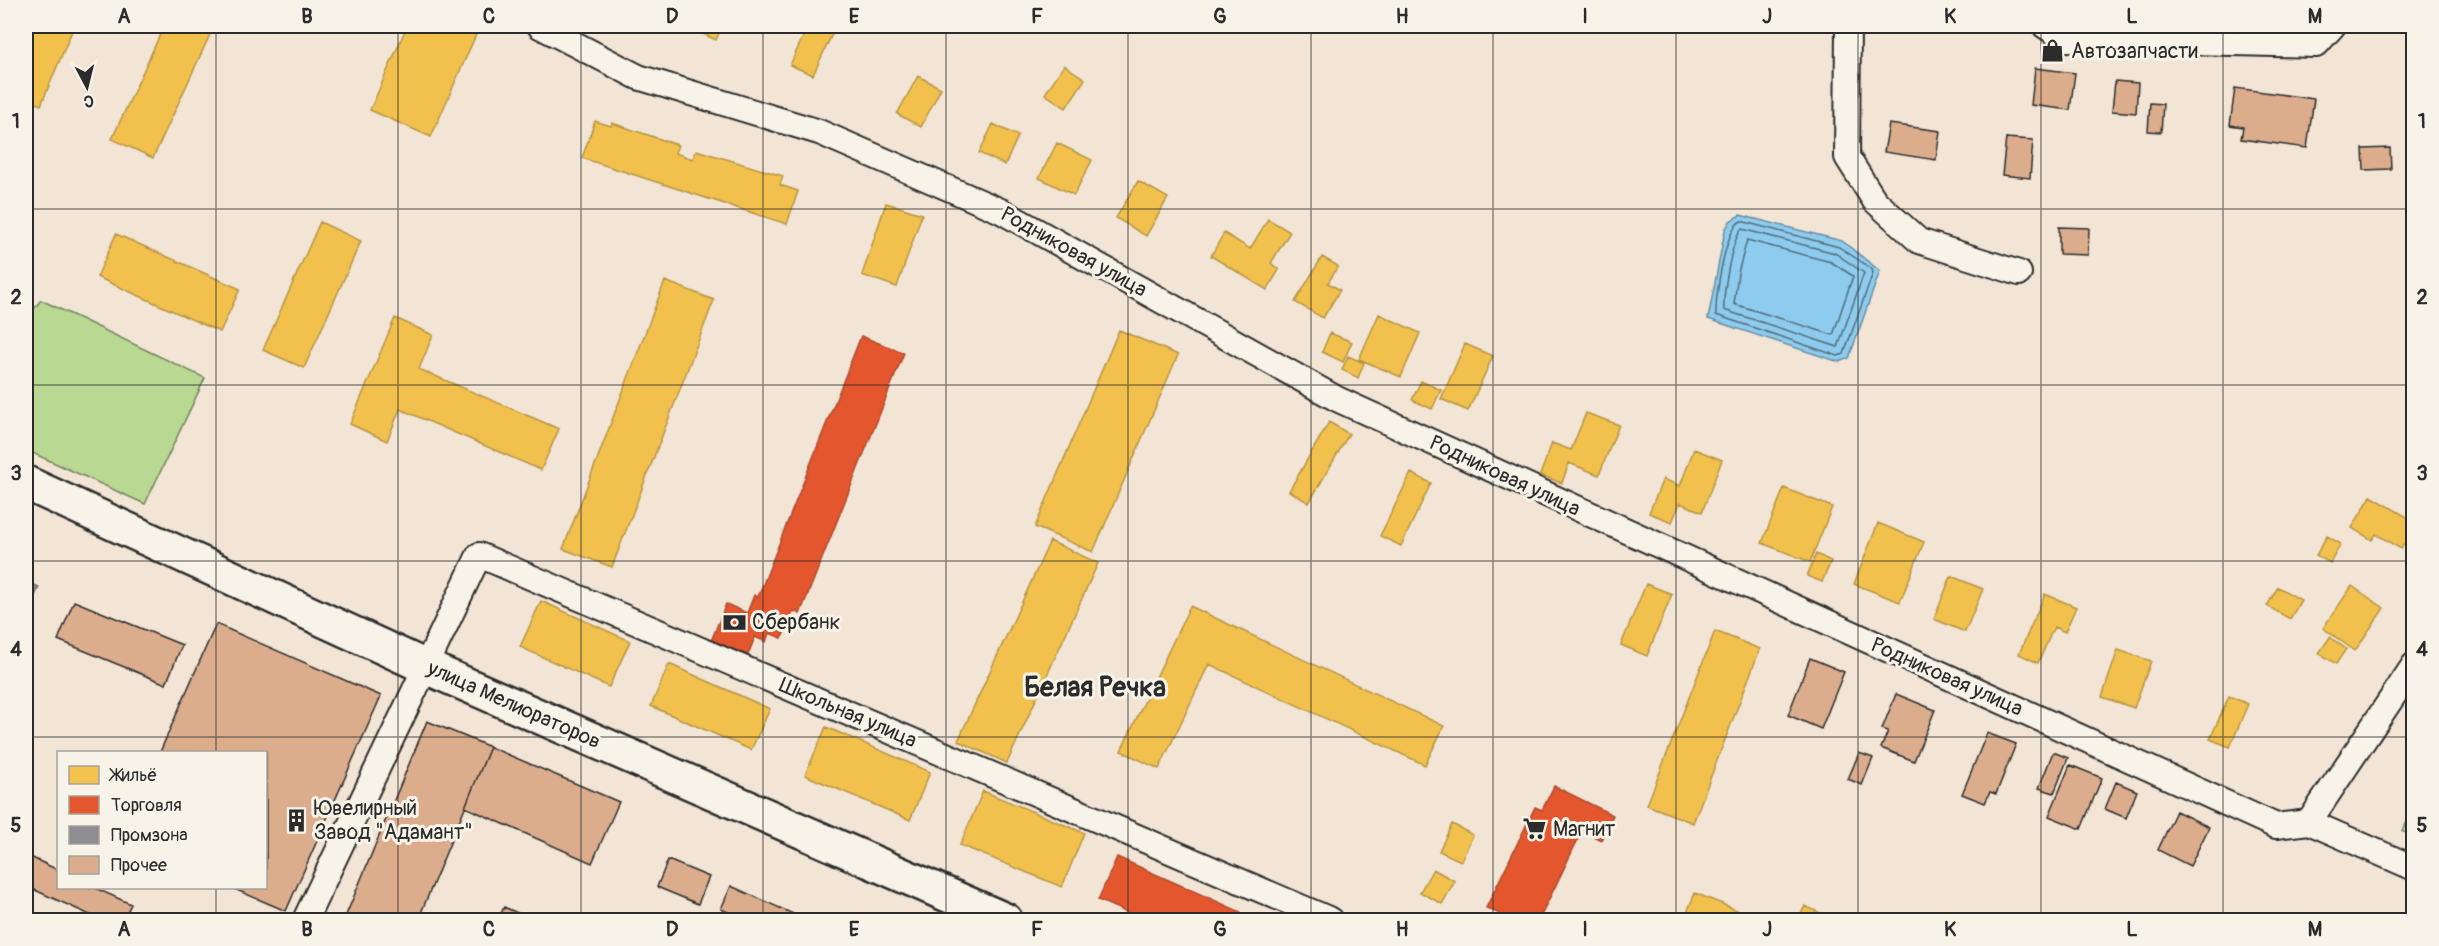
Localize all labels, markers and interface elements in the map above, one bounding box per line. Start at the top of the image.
text: A [118,4,131,29]
text: B [301,4,313,29]
text: C [483,4,495,29]
text: D [666,4,679,29]
text: E [849,4,860,29]
text: F [1031,4,1043,29]
text: G [1213,4,1227,29]
text: H [1396,4,1409,29]
text: I [1582,4,1588,29]
text: J [1762,4,1772,29]
text: K [1944,4,1956,29]
text: L [2126,4,2138,29]
text: M [2308,4,2322,29]
shop icon: Автозапчасти [2040,38,2066,64]
place label: Автозапчасти [2071,38,2198,65]
north arrow [57,57,117,117]
text: С [82,90,95,111]
text: 1 [12,109,20,134]
text: 1 [2418,109,2426,134]
street label: Родниковая улица [996,201,1152,303]
text: 2 [10,285,22,310]
text: 2 [2416,285,2428,310]
street label: Родниковая улица [1425,429,1585,523]
text: 3 [10,461,22,486]
text: 3 [2416,461,2428,486]
bank icon: Сбербанк [721,609,747,635]
place label: Сбербанк [752,609,841,636]
street label: Родниковая улица [1867,632,2027,722]
text: 4 [10,637,22,662]
text: 4 [2416,637,2428,662]
street label: улица Мелиораторов [422,654,605,755]
district label: Белая Речка [1024,671,1166,704]
street label: Школьная улица [775,672,921,754]
legend [57,751,267,889]
text: Жильё [108,764,157,787]
text: Торговля [111,794,182,817]
place label: Ювелирный Завод "Адамант" [314,795,473,846]
building icon: Ювелирный Завод "Адамант" [283,807,309,833]
text: 5 [11,813,22,838]
text: 5 [2417,813,2428,838]
supermarket icon: Магнит [1522,816,1548,842]
place label: Магнит [1553,816,1616,843]
text: Промзона [111,824,188,847]
text: Прочее [111,854,167,877]
text: A [118,917,131,942]
text: B [301,917,313,942]
text: C [483,917,495,942]
text: D [666,917,679,942]
text: E [849,917,860,942]
text: F [1031,917,1043,942]
text: G [1213,917,1227,942]
text: H [1396,917,1409,942]
text: I [1582,917,1588,942]
text: J [1762,917,1772,942]
text: K [1944,917,1956,942]
text: L [2126,917,2138,942]
text: M [2308,917,2322,942]

